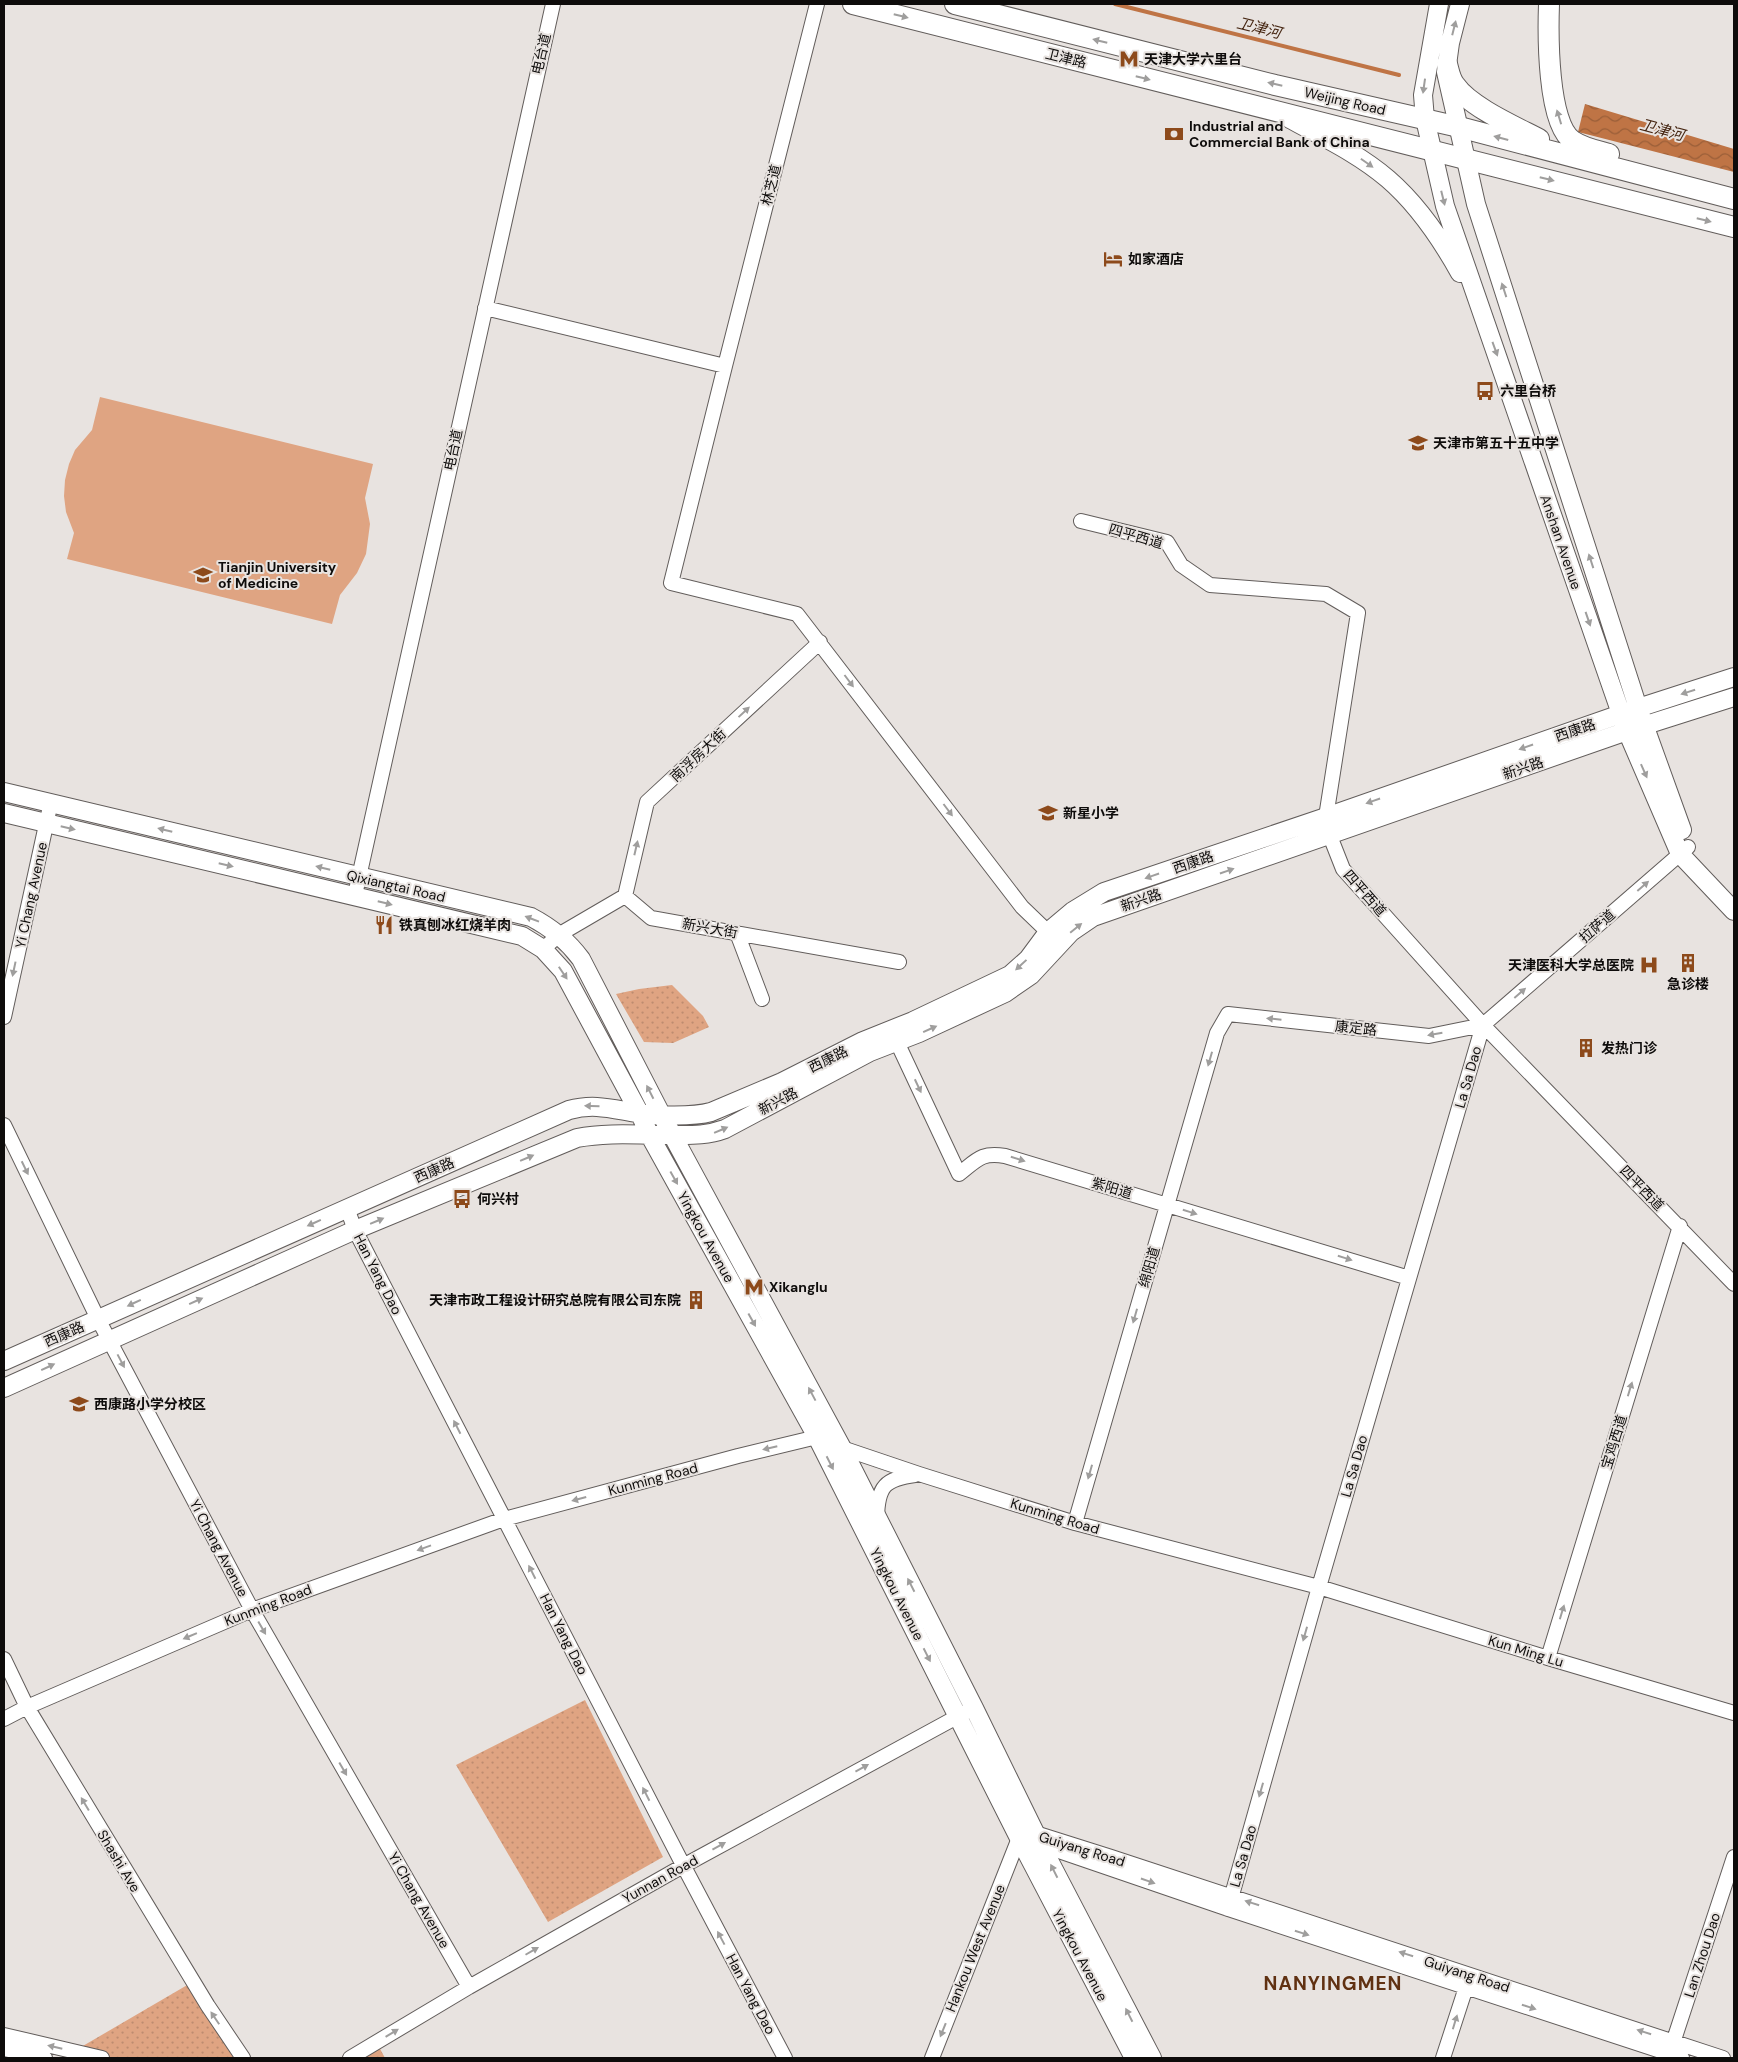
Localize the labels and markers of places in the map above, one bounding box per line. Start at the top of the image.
metro station icon: 天津大学六里台 [1118,48,1140,70]
place label: 天津大学六里台 [1144,50,1242,68]
place label: Industrial and Commercial Bank of China [1189,117,1370,151]
bank icon: Industrial and Commercial Bank of China [1163,123,1185,145]
hotel icon: 如家酒店 [1102,248,1124,270]
place label: 如家酒店 [1128,250,1184,268]
bus stop icon: 六里台桥 [1474,380,1496,402]
place label: 六里台桥 [1500,382,1556,400]
school or university icon: 天津市第五十五中学 [1407,432,1429,454]
place label: 天津市第五十五中学 [1433,434,1559,452]
place label: Tianjin University of Medicine [218,558,337,592]
school or university icon: Tianjin University of Medicine [192,564,214,586]
school or university icon: 新星小学 [1037,802,1059,824]
place label: 新星小学 [1063,804,1119,822]
restaurant icon: 铁真刨冰红烧羊肉 [373,914,395,936]
place label: 铁真刨冰红烧羊肉 [399,916,511,934]
building icon: 急诊楼 [1677,952,1699,974]
hospital icon: 天津医科大学总医院 [1638,954,1660,976]
place label: 天津医科大学总医院 [1508,956,1634,974]
place label: 急诊楼 [1667,975,1709,993]
building icon: 发热门诊 [1575,1037,1597,1059]
place label: 发热门诊 [1601,1039,1658,1057]
bus stop icon: 何兴村 [451,1188,473,1210]
place label: 何兴村 [477,1190,519,1208]
metro station icon: Xikanglu [743,1276,765,1298]
place label: Xikanglu [769,1278,828,1296]
building icon: 天津市政工程设计研究总院有限公司东院 [685,1289,707,1311]
place label: 天津市政工程设计研究总院有限公司东院 [429,1291,681,1309]
school or university icon: 西康路小学分校区 [68,1393,90,1415]
place label: 西康路小学分校区 [94,1395,206,1413]

